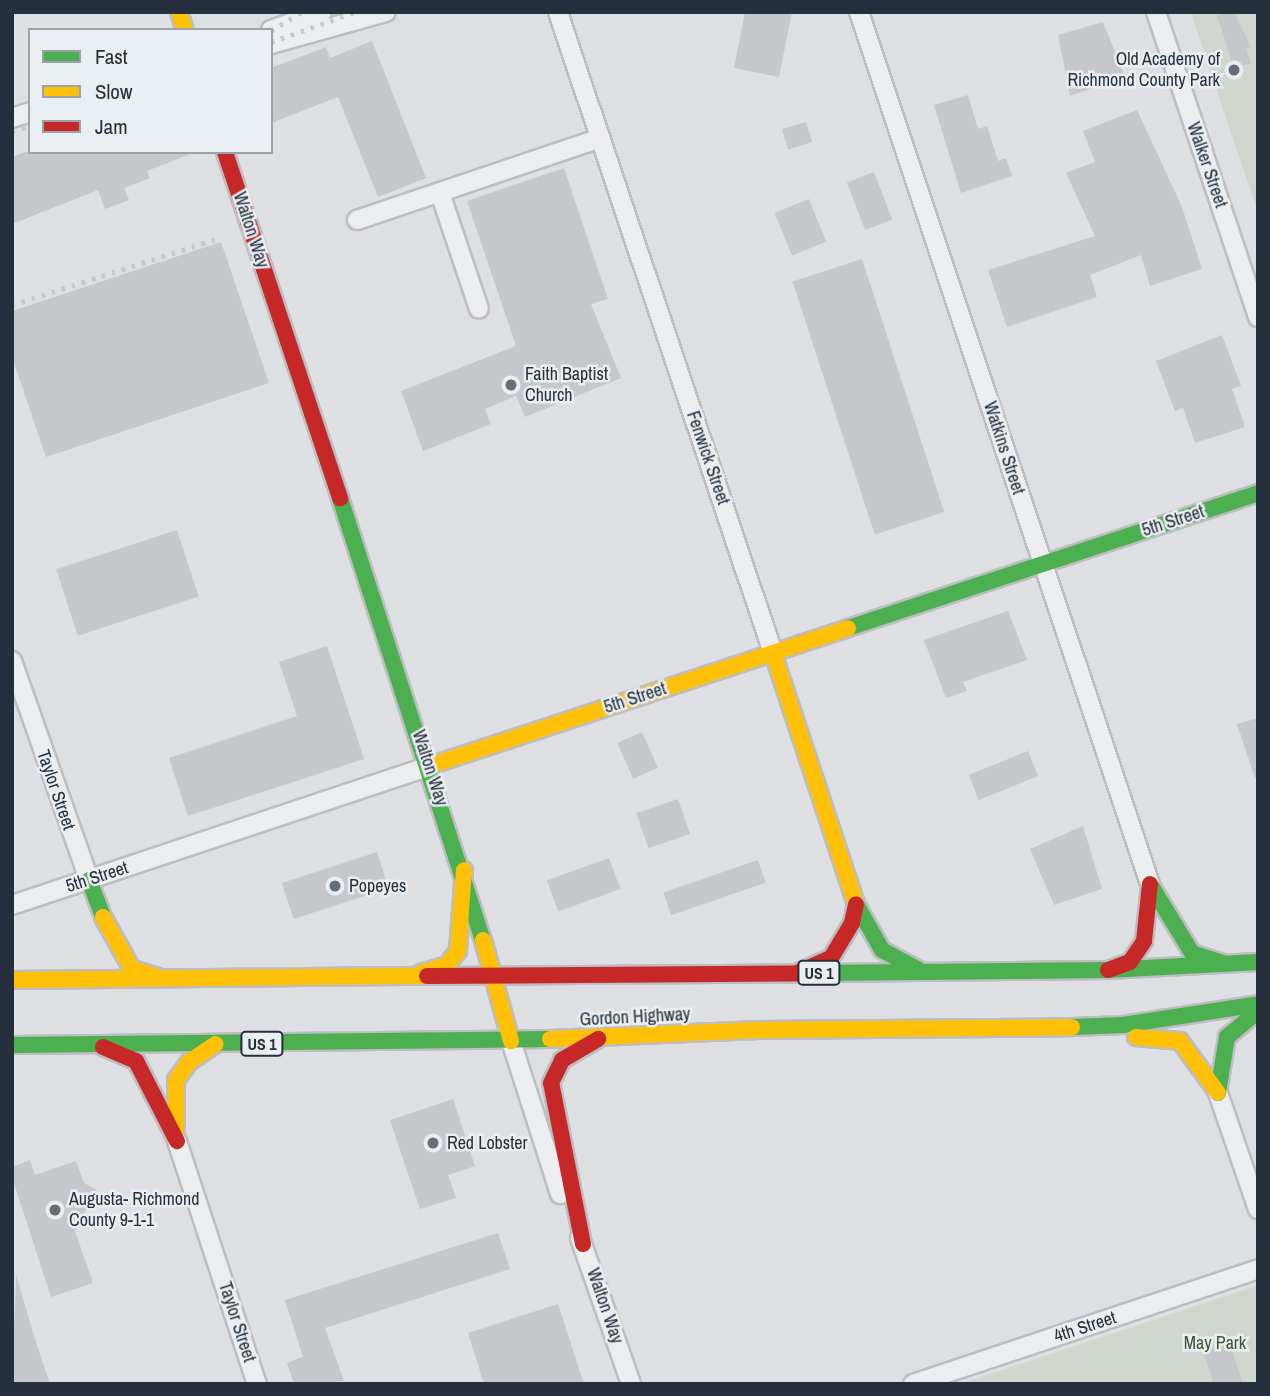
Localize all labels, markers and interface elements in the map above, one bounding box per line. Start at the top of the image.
legend [28,28,273,154]
text: Fast [95,42,128,71]
place label: Old Academy of Richmond County Park [1067,49,1220,92]
marker: Old Academy of Richmond County Park [1226,62,1242,78]
text: Slow [95,77,132,106]
text: Jam [95,112,128,141]
street label: Walker Street [1182,119,1232,211]
street label: Walton Way [229,189,273,271]
place label: Faith Baptist Church [525,364,608,406]
marker: Faith Baptist Church [503,377,519,393]
street label: Watkins Street [979,399,1029,497]
street label: Fenwick Street [682,408,734,508]
street label: 5th Street [1139,501,1207,541]
street label: 5th Street [601,678,669,718]
street label: Walton Way [408,727,452,809]
street label: Taylor Street [32,747,80,833]
street label: 5th Street [63,857,131,897]
place label: Popeyes [349,875,406,897]
marker: Popeyes [327,878,343,894]
road number: US 1 [796,960,842,986]
street label: Gordon Highway [579,1003,691,1031]
road number: US 1 [239,1032,285,1056]
place label: Red Lobster [447,1132,527,1154]
marker: Red Lobster [425,1135,441,1151]
place label: Augusta- Richmond County 9-1-1 [69,1189,199,1232]
marker: Augusta- Richmond County 9-1-1 [47,1202,63,1218]
street label: Walton Way [582,1265,628,1347]
street label: Taylor Street [214,1279,260,1365]
street label: 4th Street [1051,1307,1119,1347]
park label: May Park [1184,1332,1246,1354]

